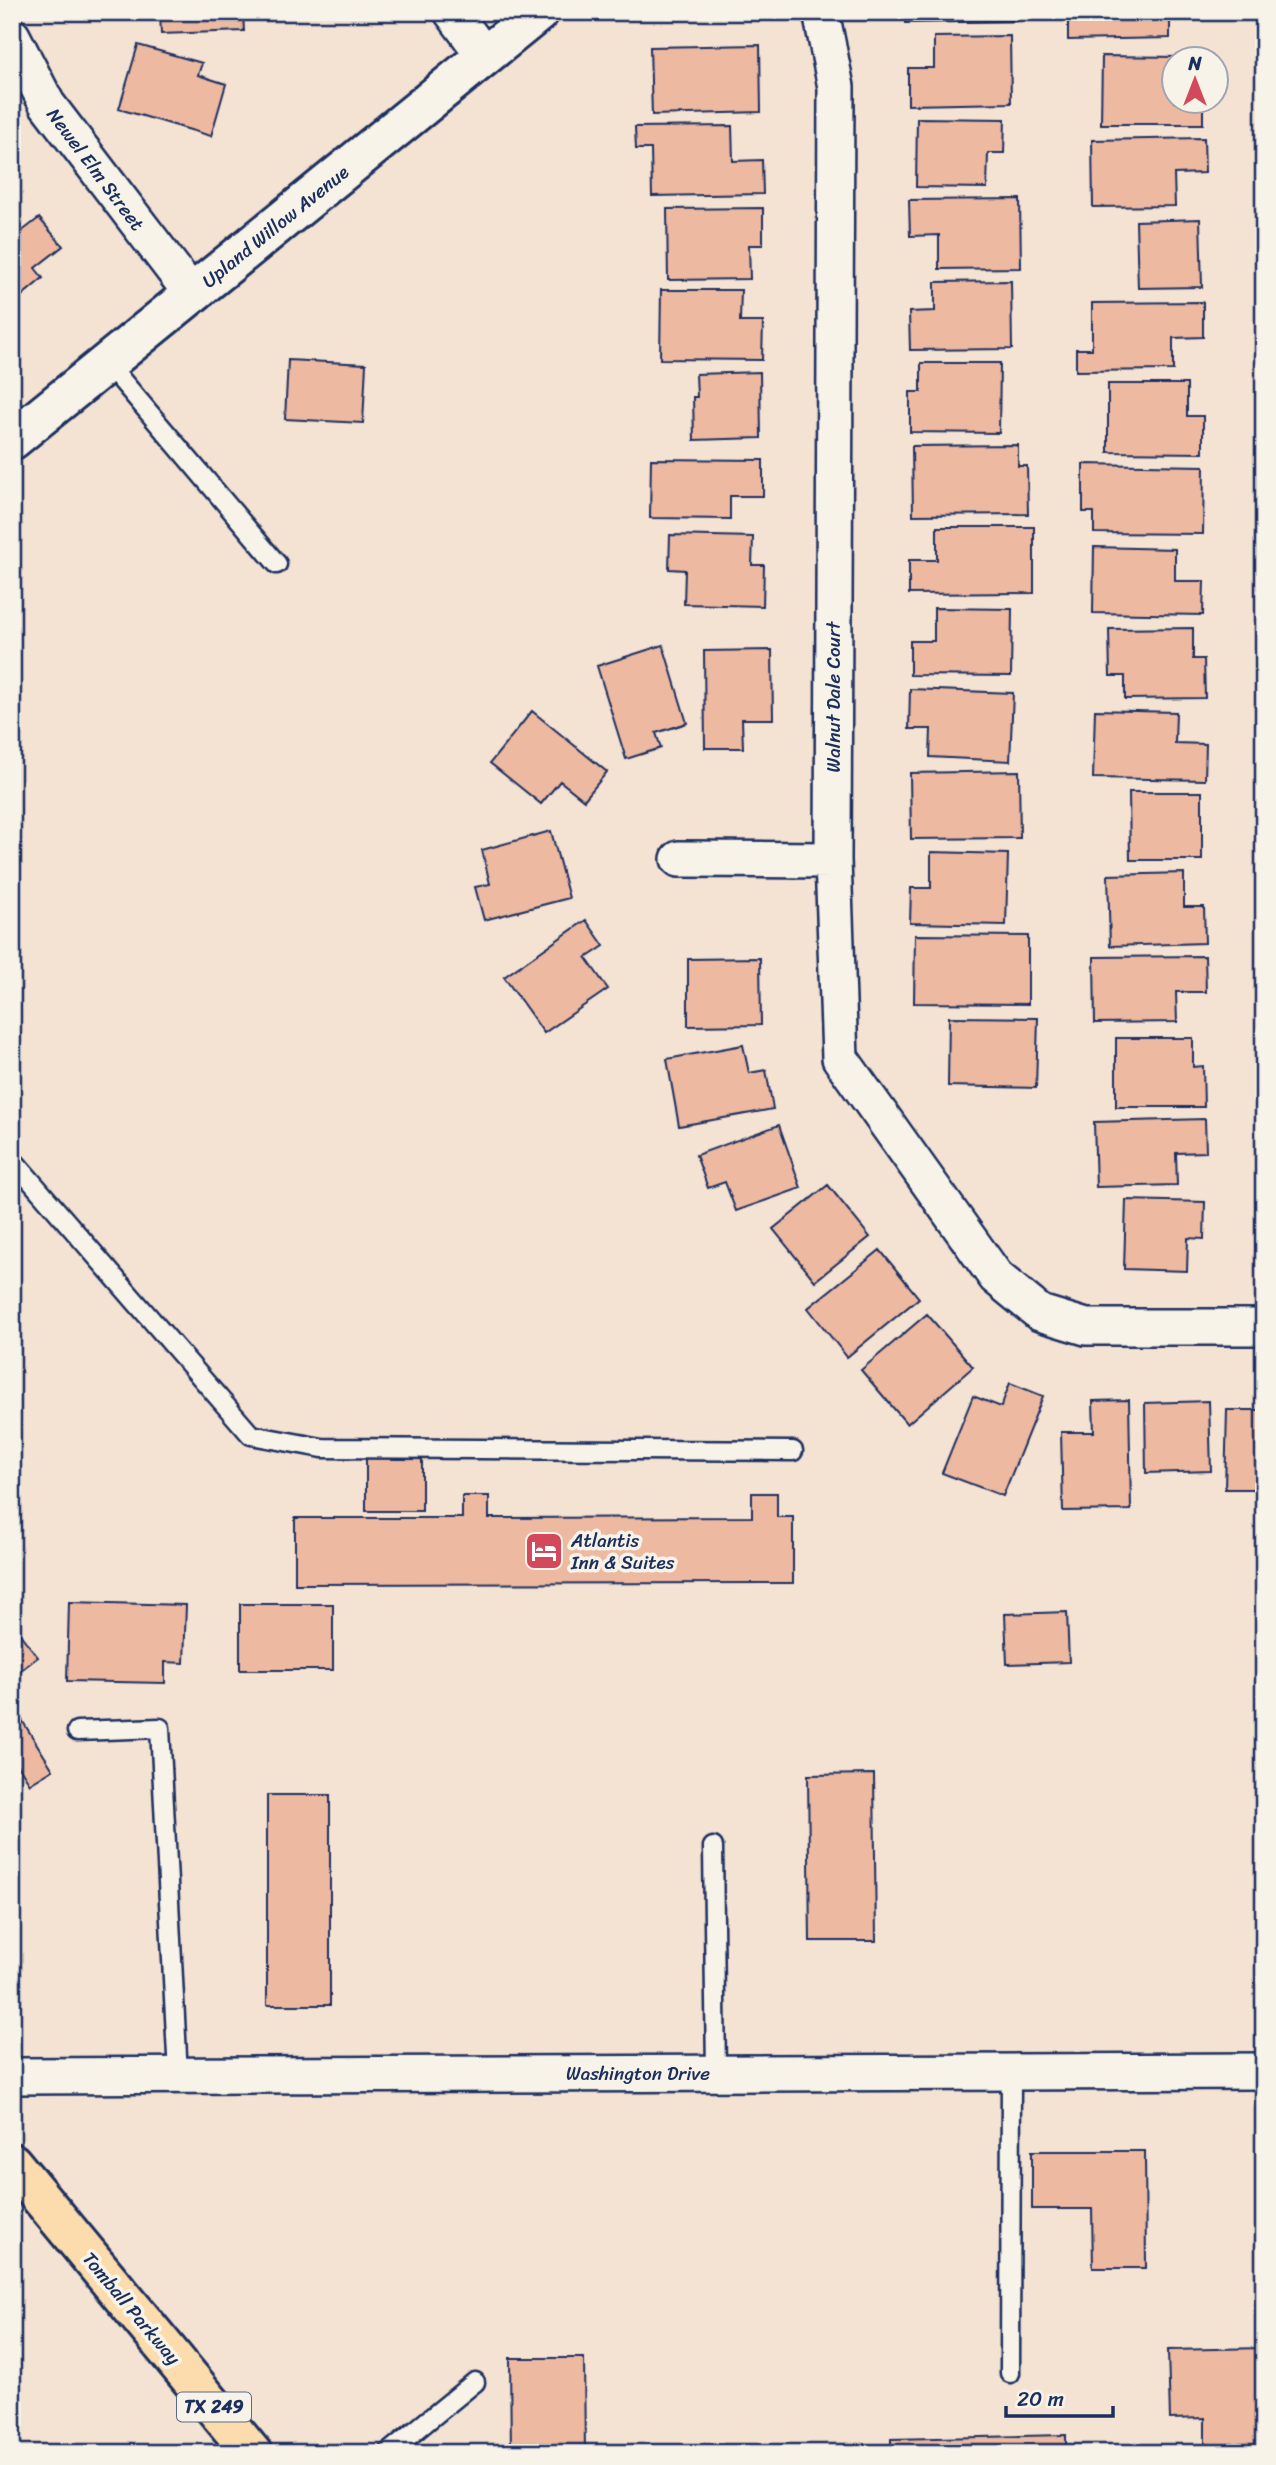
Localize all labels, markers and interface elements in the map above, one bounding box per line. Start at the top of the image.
north arrow [1160,46,1230,116]
text: N [1187,47,1202,80]
street label: Newel Elm Street [38,100,153,238]
street label: Upland Willow Avenue [194,156,356,296]
street label: Walnut Dale Court [817,620,850,772]
place label: Atlantis Inn & Suites [570,1524,675,1579]
hotel icon: Atlantis Inn & Suites [523,1530,565,1572]
street label: Washington Drive [566,2057,710,2090]
street label: Tomball Parkway [74,2244,189,2373]
scale bar [1006,2374,1113,2418]
text: 20 m [1017,2380,1064,2418]
road number: TX 249 [177,2392,251,2421]

